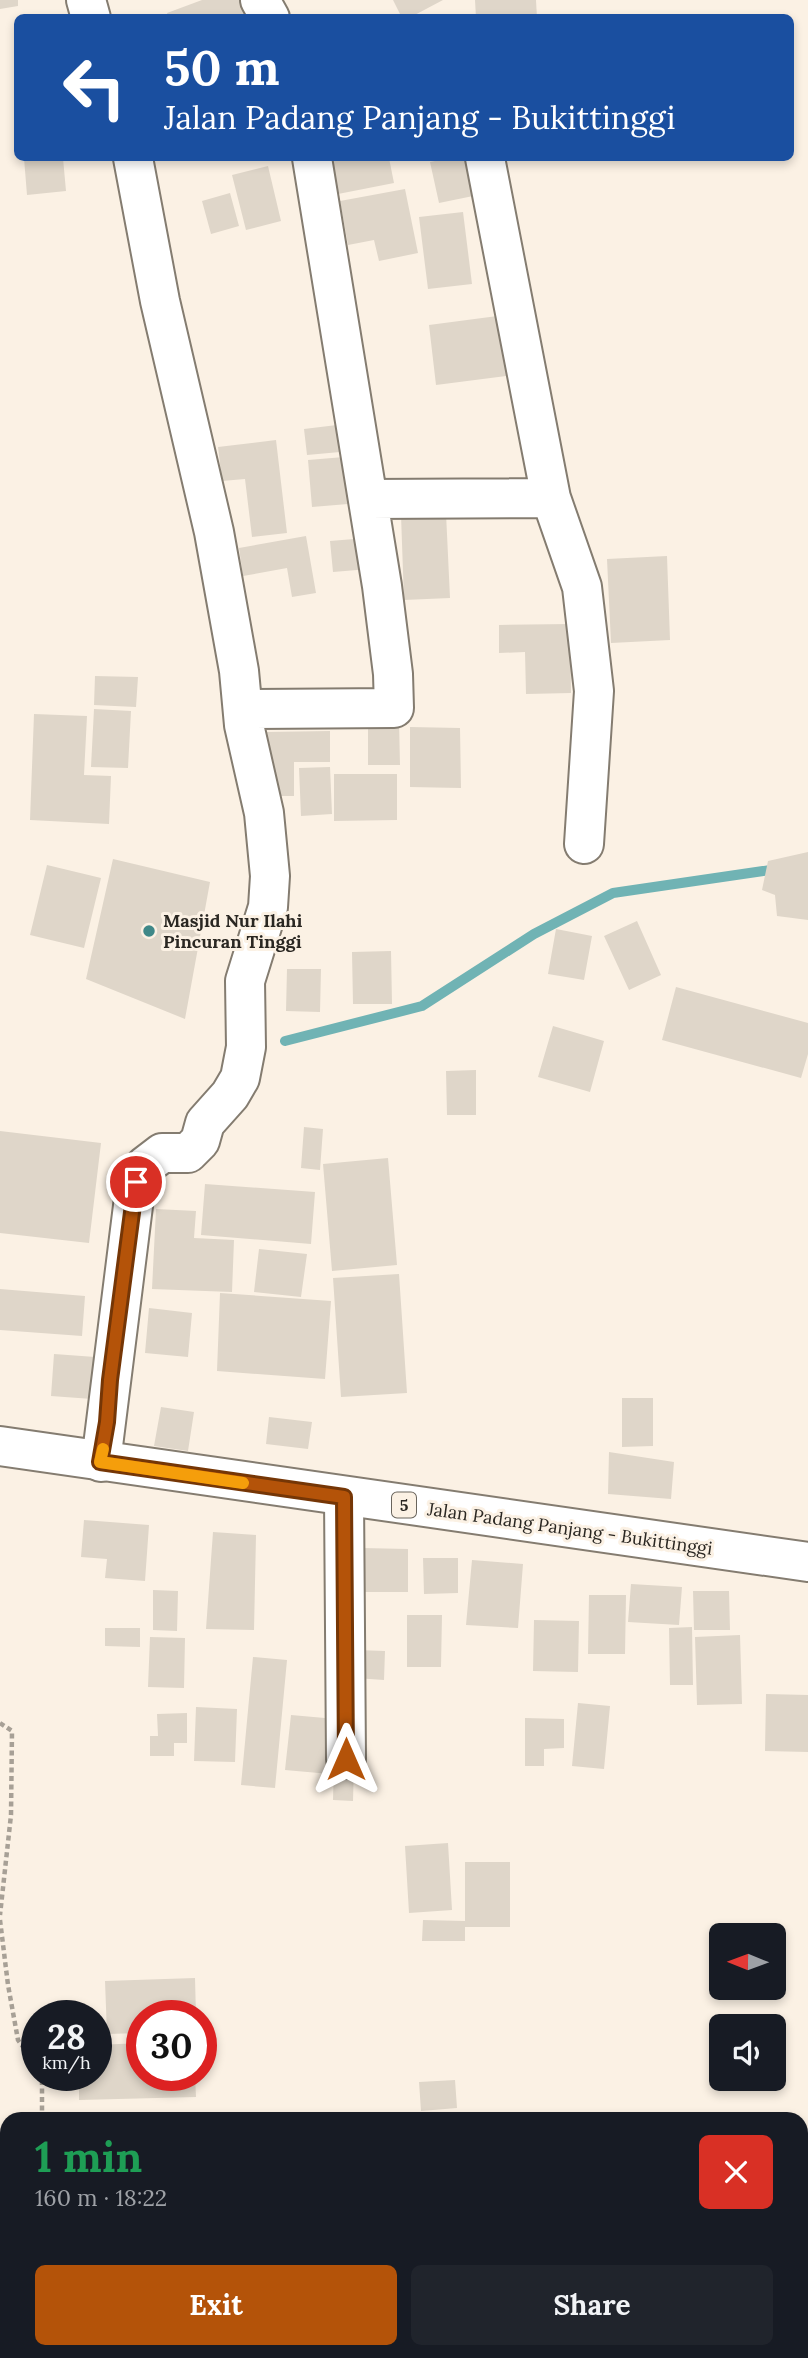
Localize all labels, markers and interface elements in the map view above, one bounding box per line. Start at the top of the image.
text: 50 m [164,36,280,98]
icon: left [49,42,140,133]
text: Jalan Padang Panjang - Bukittinggi [164,97,675,138]
place label: Masjid Nur Ilahi Pincuran Tinggi [163,909,302,953]
marker: Masjid Nur Ilahi Pincuran Tinggi [141,923,157,939]
pin [106,1152,166,1212]
icon: arrive [117,1163,155,1201]
road number: 5 [392,1492,416,1518]
street label: Jalan Padang Panjang - Bukittinggi [425,1497,714,1560]
position arrow [309,1722,383,1796]
north arrow [709,1923,786,2000]
map controls [709,1923,786,2091]
speed limit sign: 30 [126,2000,217,2091]
text: 28 [47,2014,86,2059]
button: sound [709,2014,786,2091]
text: km/h [42,2051,91,2074]
text: 1 min [35,2130,142,2184]
button: close [699,2135,773,2209]
text: 160 m · 18:22 [35,2183,167,2212]
button: Exit [35,2265,397,2345]
button: Share [411,2265,773,2345]

